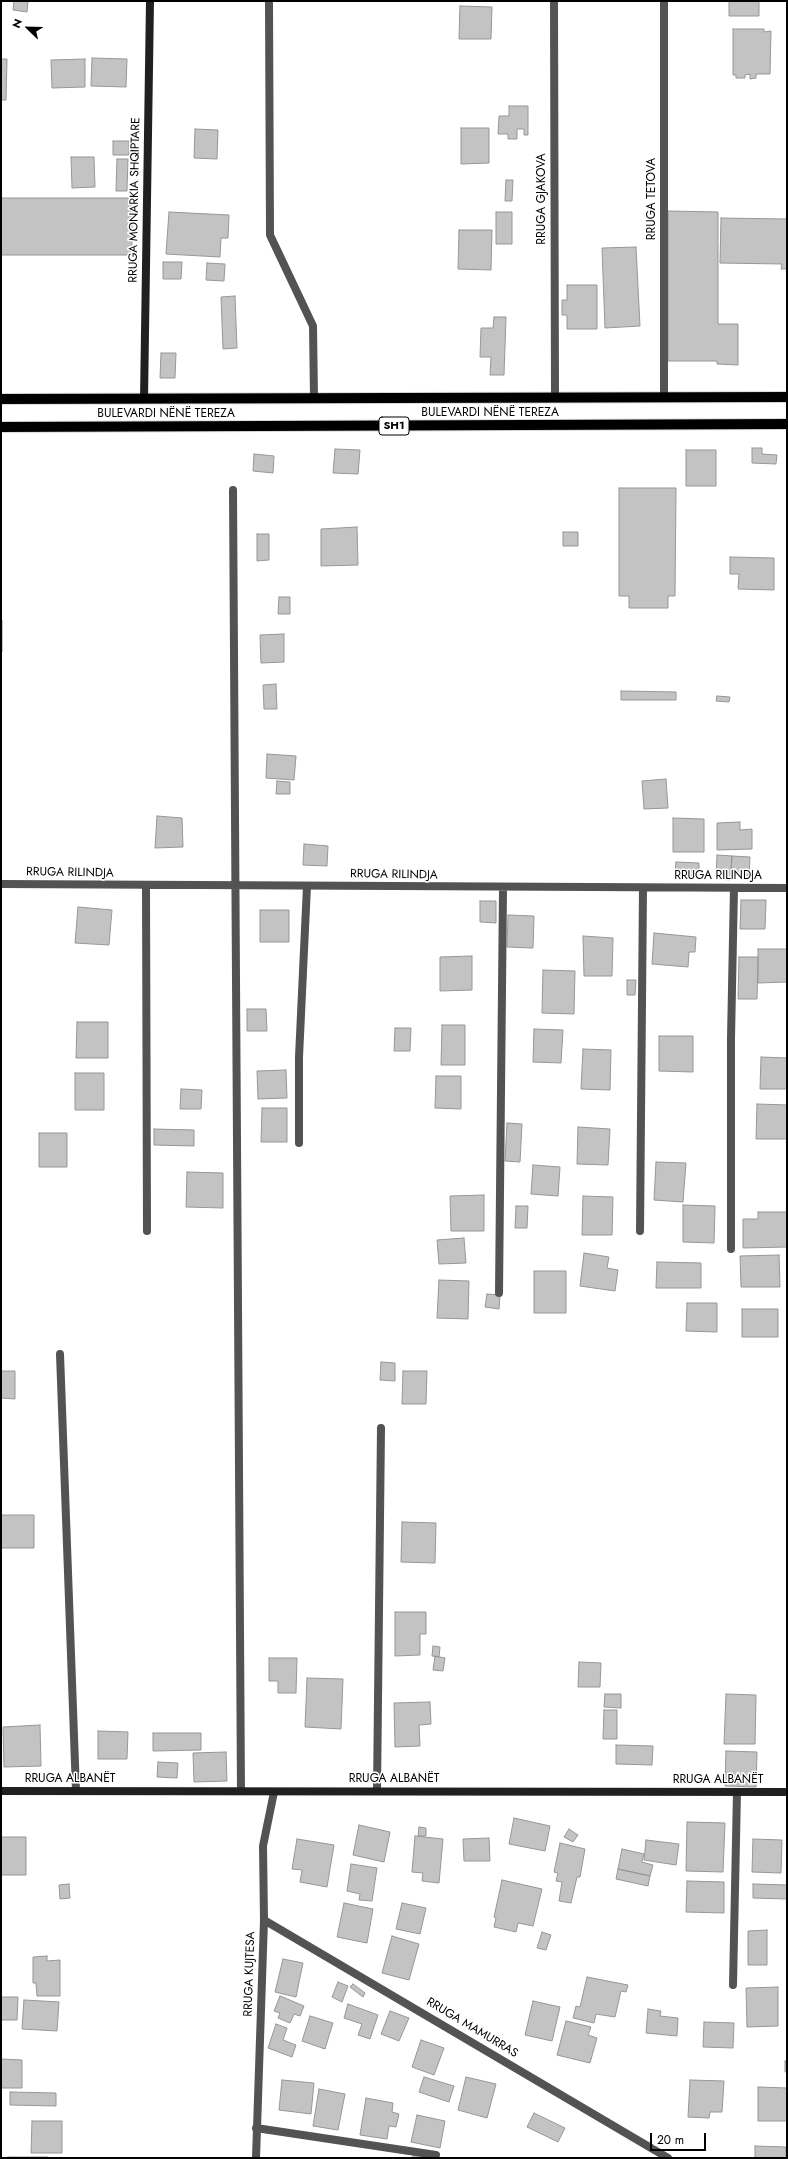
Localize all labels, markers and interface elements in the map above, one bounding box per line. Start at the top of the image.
north arrow [8,8,48,48]
text: N [8,16,26,30]
street label: RRUGA MONARKIA SHQIPTARE [126,117,144,283]
street label: RRUGA GJAKOVA [535,153,549,245]
street label: RRUGA TETOVA [645,158,659,240]
street label: BULEVARDI NËNË TEREZA [421,406,559,420]
street label: BULEVARDI NËNË TEREZA [97,407,235,421]
road number: SH1 [379,417,409,435]
street label: RRUGA RILINDJA [26,865,114,881]
street label: RRUGA RILINDJA [350,867,438,883]
street label: RRUGA RILINDJA [674,869,762,883]
street label: RRUGA ALBANËT [25,1772,115,1786]
street label: RRUGA ALBANËT [349,1772,439,1786]
street label: RRUGA ALBANËT [673,1773,763,1787]
street label: RRUGA KUJTESA [241,1931,259,2017]
street label: RRUGA MAMURRAS [424,1995,520,2061]
scale bar [652,2125,708,2151]
text: 20 m [657,2131,684,2149]

